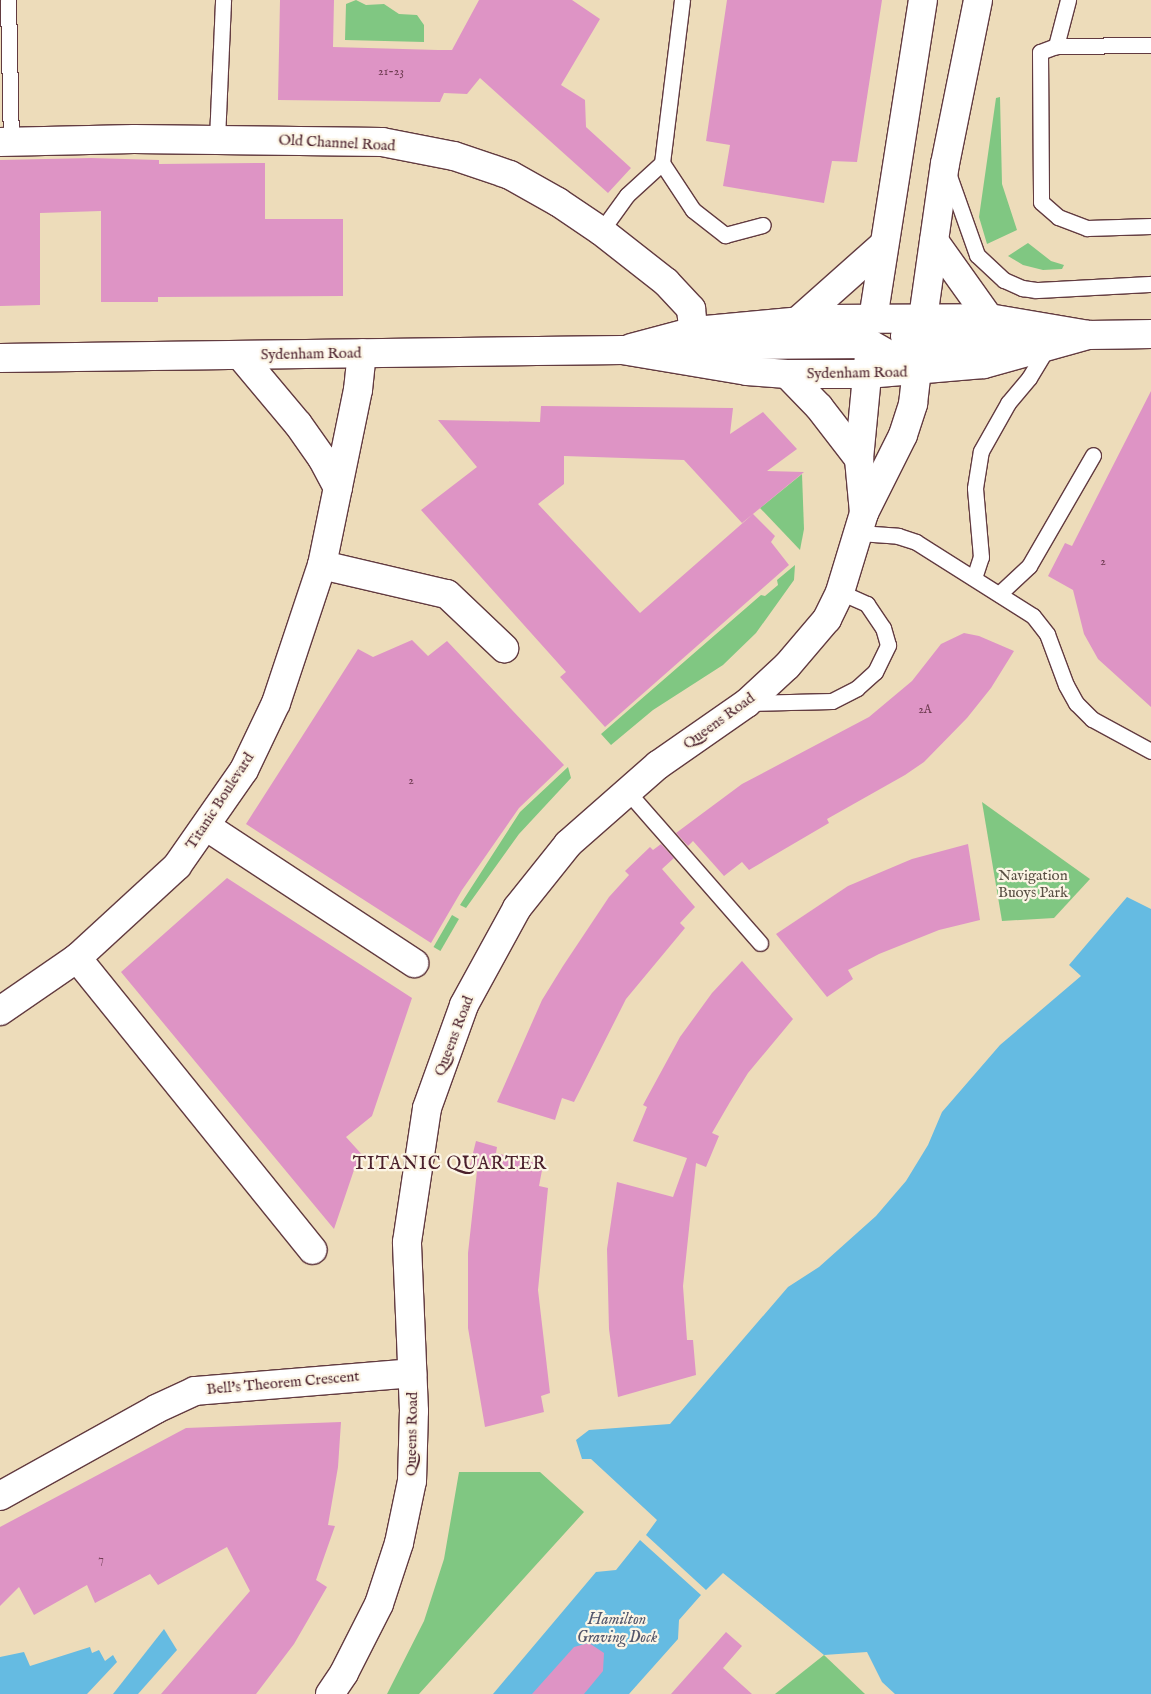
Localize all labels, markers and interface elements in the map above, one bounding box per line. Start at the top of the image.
house number: 21-23 [378,65,404,79]
street label: Old Channel Road [278,131,396,155]
street label: Sydenham Road [261,344,361,364]
street label: Sydenham Road [807,363,907,383]
house number: 2 [1100,555,1106,569]
street label: Queens Road [680,689,758,753]
house number: 2A [918,703,932,717]
street label: Titanic Boulevard [182,749,258,853]
house number: 2 [408,774,414,788]
park label: Navigation Buoys Park [998,866,1068,901]
street label: Queens Road [430,993,478,1079]
district label: TITANIC QUARTER [351,1154,549,1176]
street label: Bell's Theorem Crescent [206,1367,360,1399]
street label: Queens Road [402,1392,422,1476]
house number: 7 [98,1553,104,1567]
water label: Hamilton Graving Dock [577,1610,657,1648]

